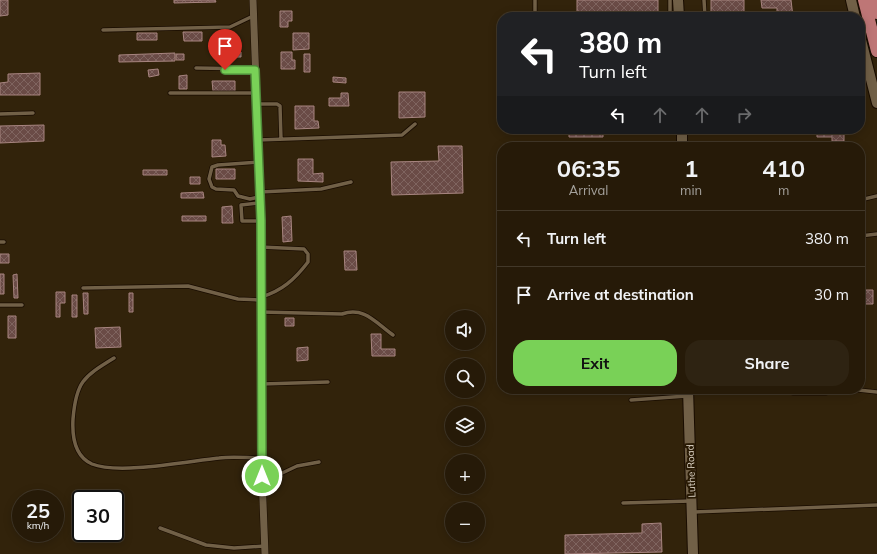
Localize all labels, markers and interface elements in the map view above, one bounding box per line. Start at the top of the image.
text: 380 m [579,25,662,60]
icon: left [513,28,565,80]
pin [208,29,242,70]
icon: arrive [214,35,236,57]
text: Turn left [579,60,647,83]
icon: left [607,104,629,126]
icon: ahead [649,104,671,126]
icon: ahead [691,104,713,126]
icon: right [733,104,755,126]
text: 06:35 [557,153,620,183]
text: 1 [684,153,698,183]
text: 410 [762,153,805,183]
text: Arrival [569,182,608,198]
text: min [680,182,702,198]
text: m [778,182,789,198]
icon: left [513,228,535,250]
text: Turn left [547,229,606,248]
text: 380 m [805,229,849,248]
icon: arrive [513,284,535,306]
text: Arrive at destination [547,285,694,304]
text: 30 m [814,285,849,304]
map controls [445,310,485,542]
button: sound [445,310,485,350]
button: Exit [513,340,677,386]
button: Share [685,340,849,386]
button: search [445,358,485,398]
button: layers [445,406,485,446]
street label: Luthe Road [684,444,698,498]
button: + [445,454,485,494]
position arrow [241,455,283,497]
speed limit sign: 30 [72,490,124,542]
text: 25 [26,498,50,523]
button: − [445,502,485,542]
text: km/h [27,519,49,532]

